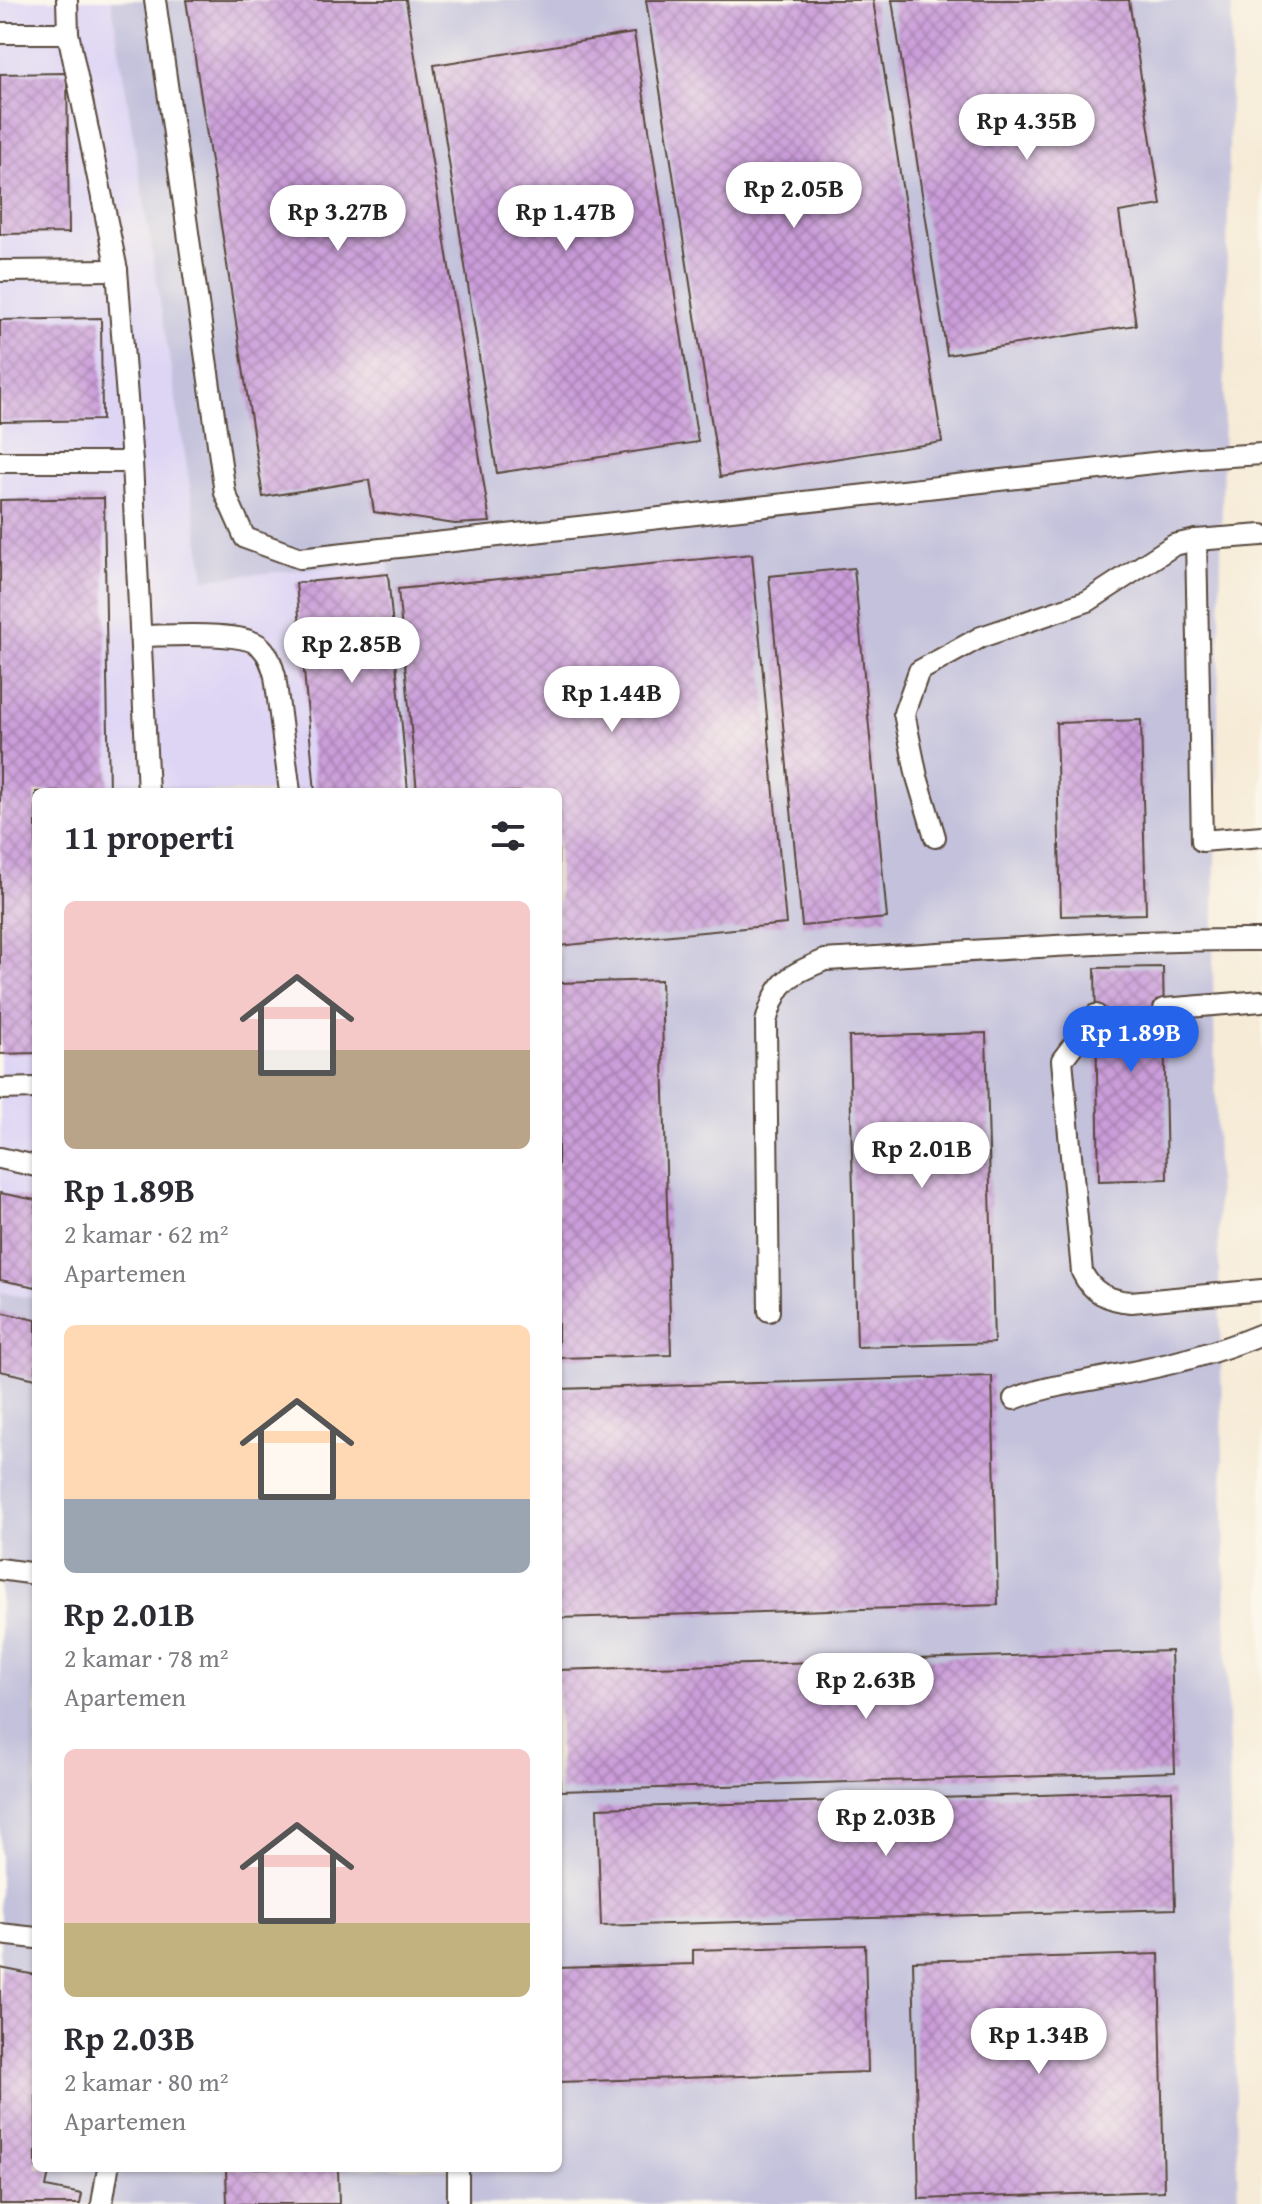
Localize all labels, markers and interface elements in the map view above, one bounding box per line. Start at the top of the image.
pin: Rp 4.35B [944,94,1110,162]
text: Rp 4.35B [977,100,1077,139]
pin: Rp 2.05B [711,162,877,230]
text: Rp 2.05B [744,168,844,207]
pin: Rp 3.27B [255,185,421,253]
pin: Rp 1.47B [483,185,649,253]
text: Rp 3.27B [288,191,388,230]
text: Rp 1.47B [516,191,616,230]
pin: Rp 2.85B [269,617,435,685]
text: Rp 2.85B [302,623,402,662]
pin: Rp 1.44B [529,666,695,734]
text: Rp 1.44B [562,672,662,711]
text: 11 properti [64,812,234,861]
icon: filters [486,814,530,858]
icon: home [225,953,369,1097]
pin: Rp 1.89B [1048,1006,1214,1074]
text: Rp 1.89B [1081,1012,1181,1051]
pin: Rp 2.01B [839,1122,1005,1190]
text: Rp 2.01B [872,1128,972,1167]
text: Rp 1.89B [64,1165,195,1214]
text: 2 kamar · 62 m² [64,1214,229,1253]
text: Apartemen [64,1253,186,1292]
icon: home [225,1377,369,1521]
text: Rp 2.01B [64,1589,195,1638]
text: 2 kamar · 78 m² [64,1638,229,1677]
pin: Rp 2.63B [783,1653,949,1721]
text: Rp 2.63B [816,1659,916,1698]
text: Apartemen [64,1677,186,1716]
pin: Rp 2.03B [803,1790,969,1858]
text: Rp 2.03B [836,1796,936,1835]
icon: home [225,1801,369,1945]
pin: Rp 1.34B [956,2008,1122,2076]
text: Rp 2.03B [64,2013,195,2062]
text: Rp 1.34B [989,2014,1089,2053]
text: 2 kamar · 80 m² [64,2062,229,2101]
text: Apartemen [64,2101,186,2140]

